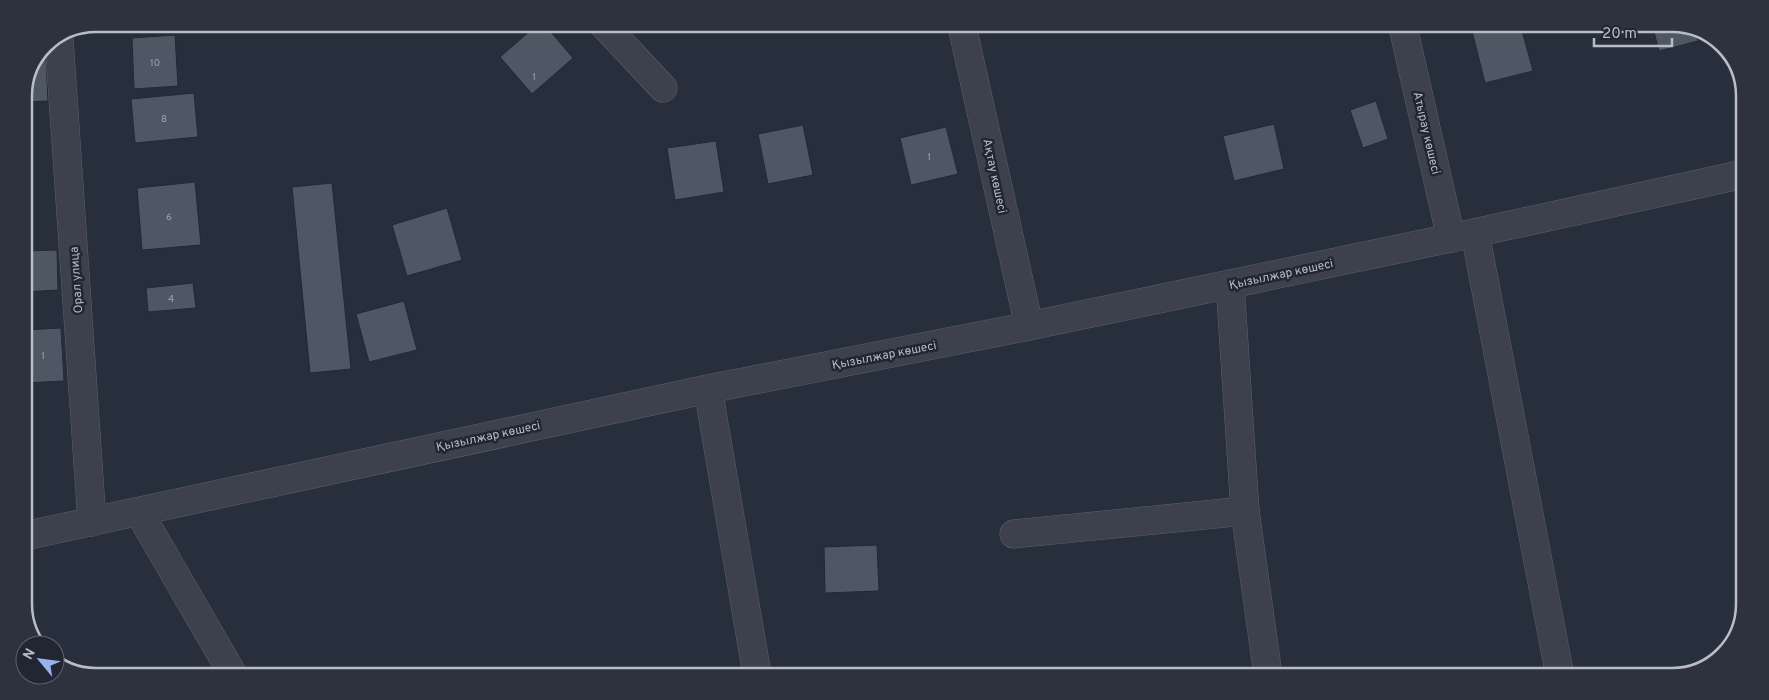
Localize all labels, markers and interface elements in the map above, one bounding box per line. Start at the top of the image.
scale bar [1594,15,1672,47]
text: 20 m [1602,25,1637,44]
house number: 10 [150,57,160,70]
house number: 1 [532,71,536,84]
street label: Атырау көшесі [1409,90,1443,176]
house number: 8 [161,113,167,126]
street label: Ақтау көшесі [978,137,1010,215]
house number: 1 [927,151,931,164]
house number: 6 [166,211,172,224]
street label: Орал улица [67,246,87,314]
street label: Қызылжар көшесі [1228,256,1335,294]
house number: 4 [168,293,174,306]
street label: Қызылжар көшесі [831,338,938,374]
house number: 1 [41,350,45,363]
street label: Қызылжар көшесі [435,418,542,456]
north arrow [15,635,65,685]
text: N [20,646,40,663]

